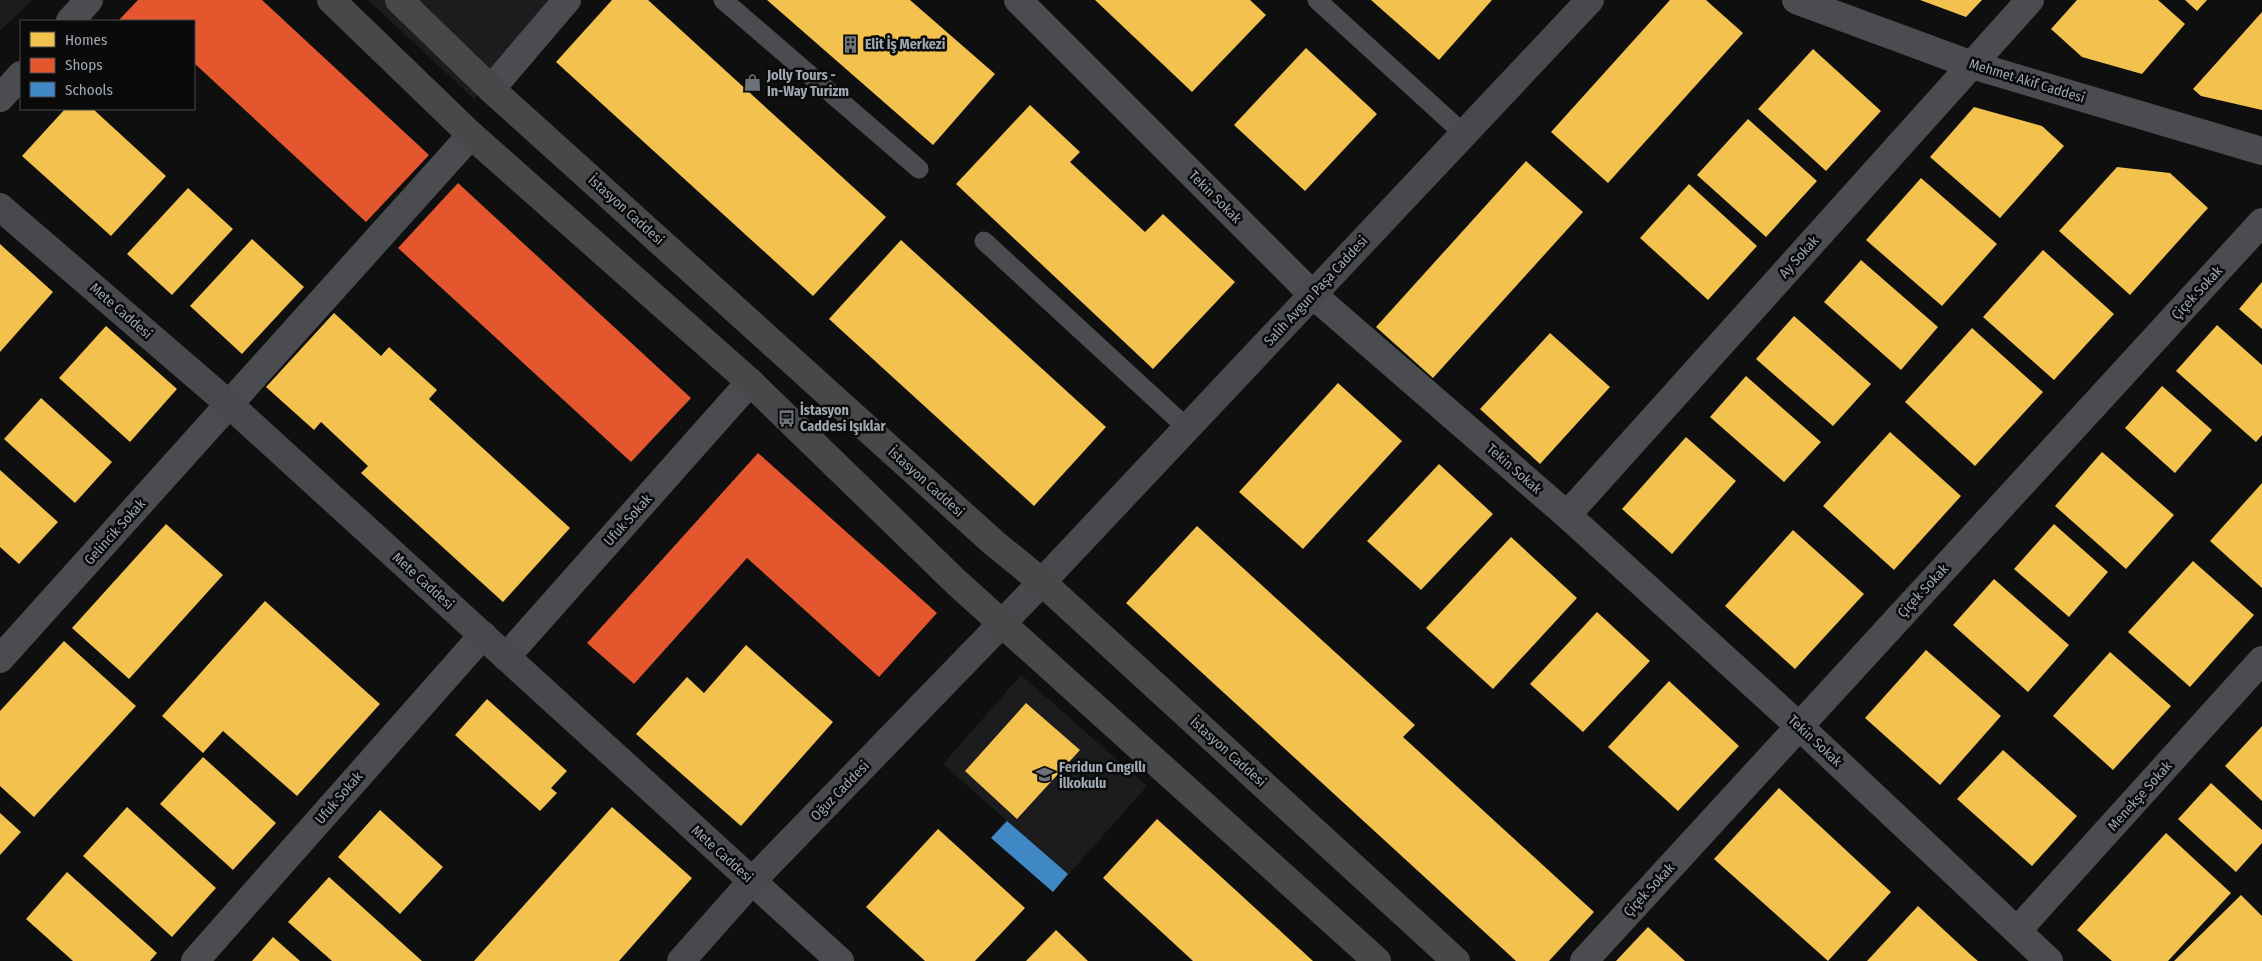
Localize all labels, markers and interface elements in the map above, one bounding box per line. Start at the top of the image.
legend [20,20,195,110]
text: Homes [65,31,107,49]
building icon: Elit İş Merkezi [841,34,861,54]
place label: Elit İş Merkezi [865,35,946,54]
street label: Mehmet Akif Caddesi [1967,55,2087,107]
text: Shops [65,56,103,74]
place label: Jolly Tours - In-Way Turizm [766,67,849,100]
shop icon: Jolly Tours - In-Way Turizm [743,73,763,93]
text: Schools [65,81,113,99]
street label: Tekin Sokak [1185,167,1245,227]
street label: İstasyon Caddesi [585,172,667,248]
street label: Salih Avgun Paşa Caddesi [1261,232,1371,350]
street label: Ay Sokak [1776,232,1823,282]
street label: Çiçek Sokak [2168,262,2226,323]
street label: Mete Caddesi [86,279,156,343]
place label: İstasyon Caddesi Işıklar [800,401,887,436]
bus stop icon: İstasyon Caddesi Işıklar [776,408,796,428]
street label: Tekin Sokak [1483,440,1545,498]
street label: İstasyon Caddesi [885,444,967,520]
street label: Ufuk Sokak [600,490,656,549]
street label: Gelincik Sokak [81,495,149,568]
street label: Mete Caddesi [389,549,457,613]
street label: Çiçek Sokak [1894,560,1952,621]
street label: Tekin Sokak [1785,712,1846,771]
street label: İstasyon Caddesi [1187,714,1269,790]
street label: Menekşe Sokak [2104,757,2176,834]
street label: Oğuz Caddesi [807,758,873,824]
place label: Feridun Cıngıllı İlkokulu [1059,759,1146,792]
school or university icon: Feridun Cıngıllı İlkokulu [1035,765,1055,785]
street label: Ufuk Sokak [312,768,367,828]
street label: Mete Caddesi [688,822,756,886]
street label: Çiçek Sokak [1620,859,1678,920]

